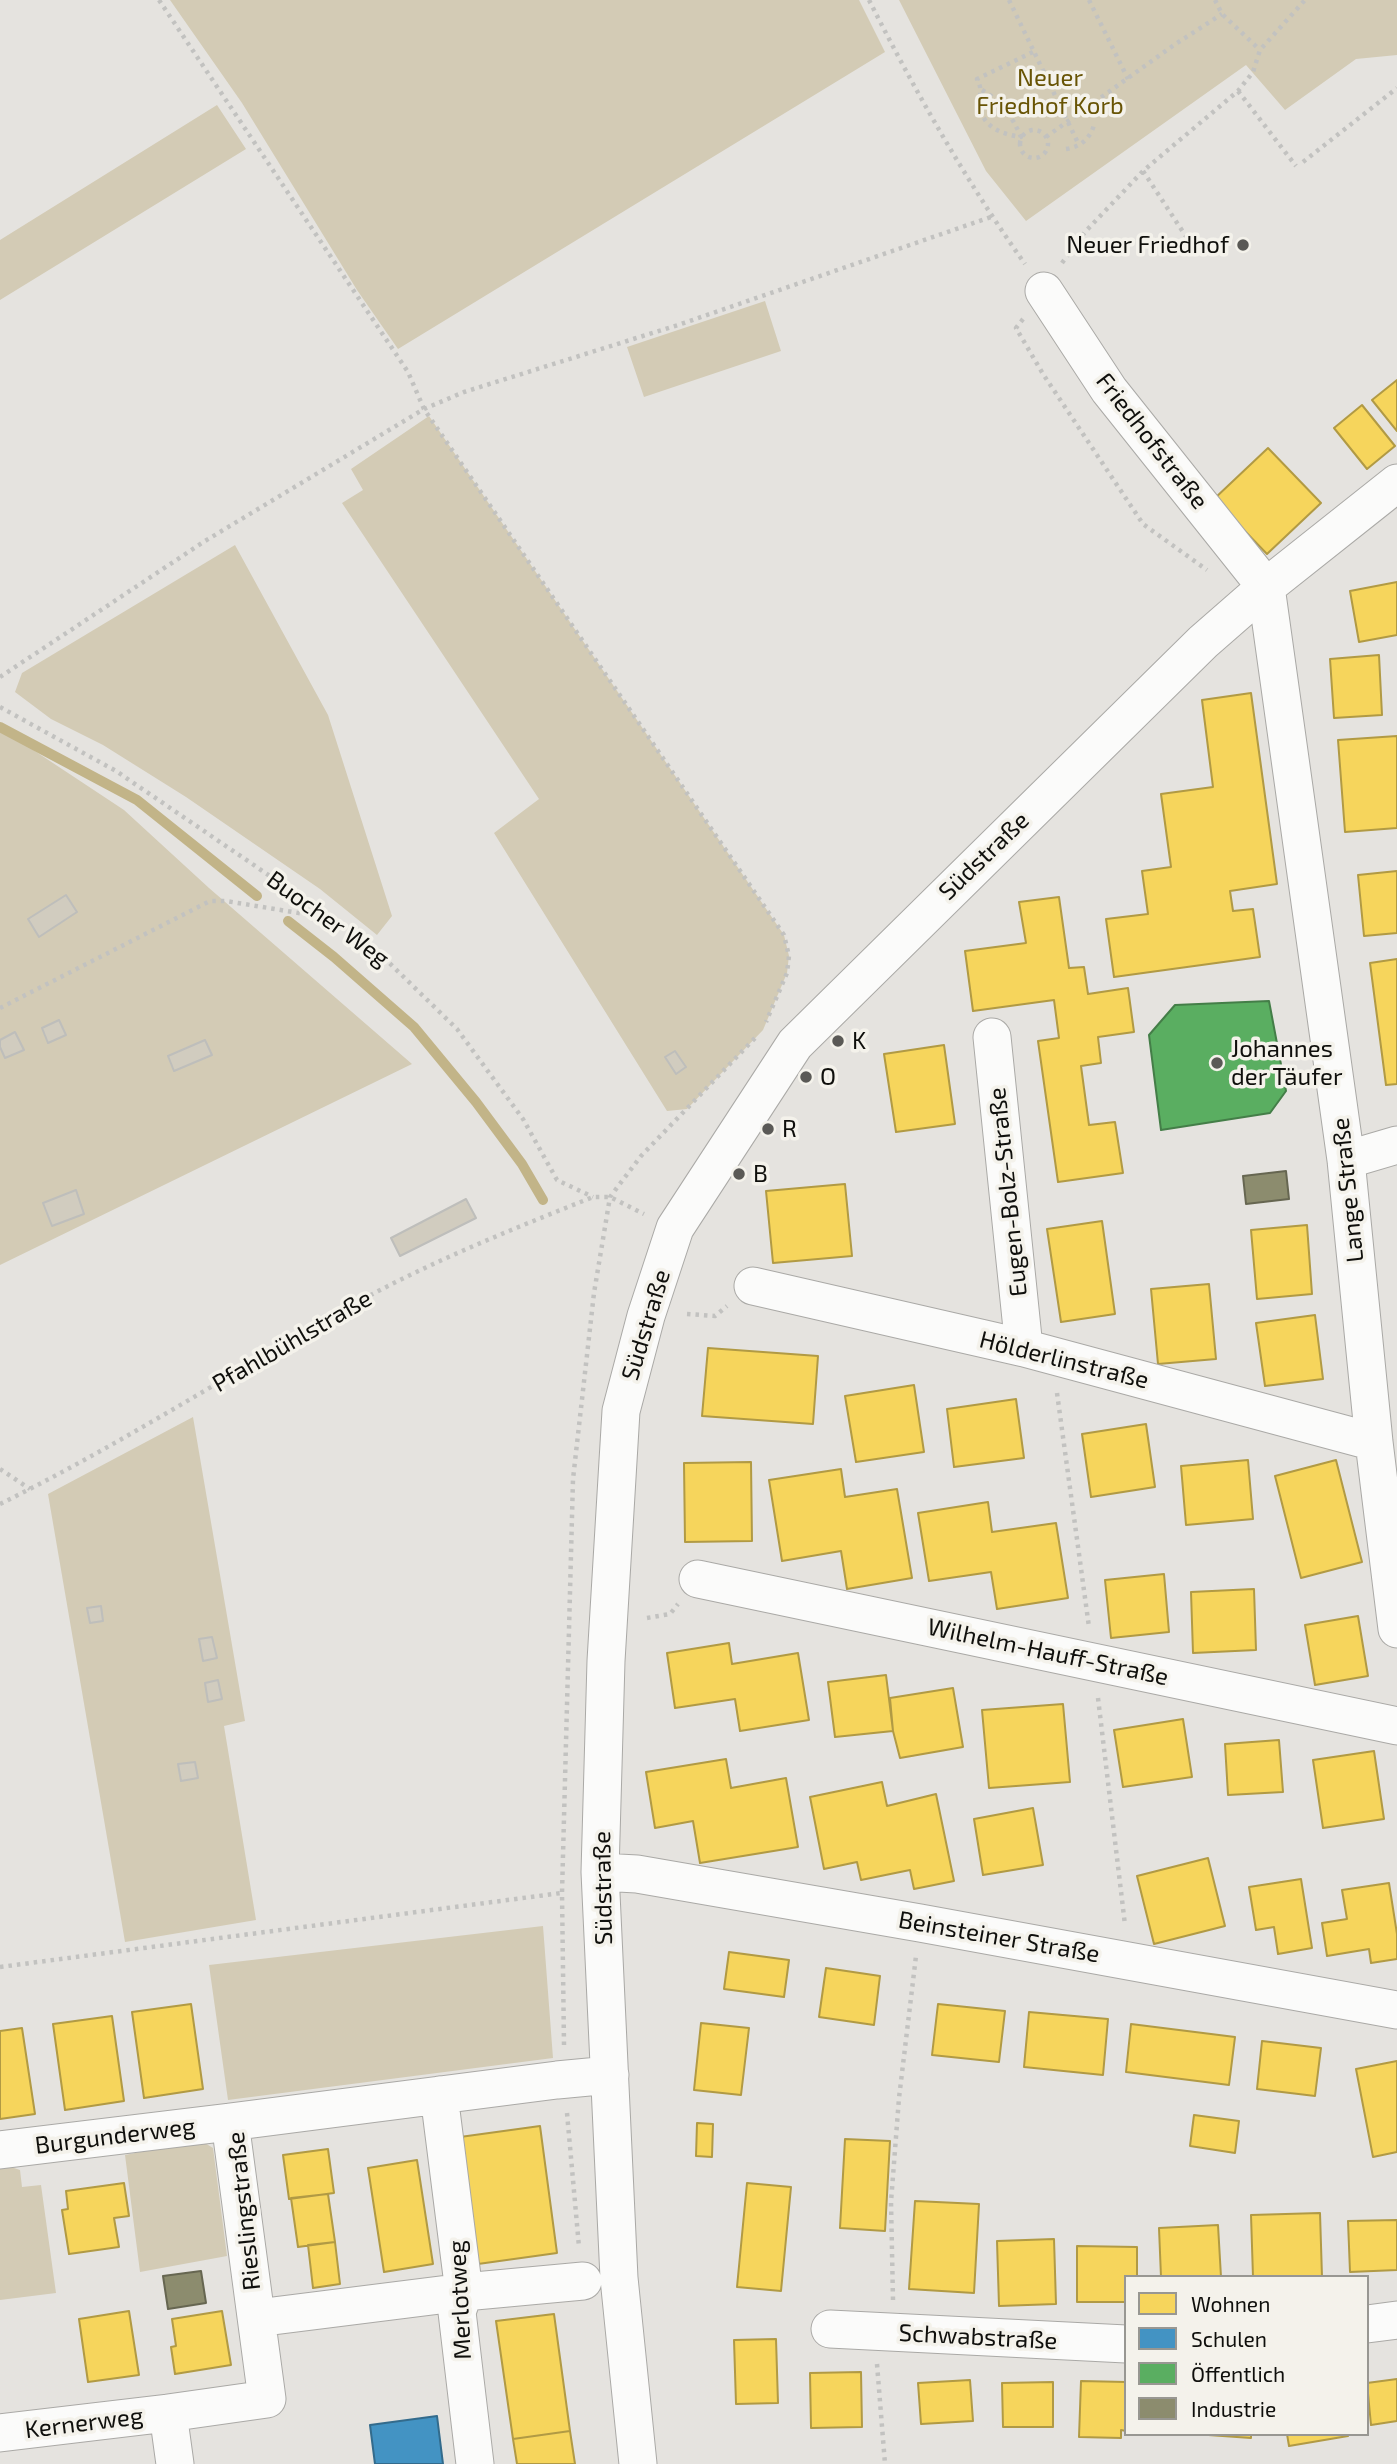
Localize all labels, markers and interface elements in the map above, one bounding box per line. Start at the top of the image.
park label: Neuer Friedhof Korb [976,64,1124,120]
place label: Neuer Friedhof [1066,231,1229,259]
marker: Neuer Friedhof [1235,237,1251,253]
street label: Friedhofstraße [1090,367,1214,515]
street label: Südstraße [933,806,1035,906]
street label: Buocher Weg [261,865,395,973]
place label: K [852,1027,866,1055]
marker: K [830,1033,846,1049]
place label: Johannes der Täufer [1231,1035,1343,1091]
marker: Johannes der Täufer [1209,1055,1225,1071]
place label: O [820,1063,836,1091]
marker: O [798,1069,814,1085]
street label: Eugen-Bolz-Straße [983,1086,1033,1298]
place label: R [782,1115,797,1143]
street label: Lange Straße [1326,1116,1370,1264]
marker: R [760,1121,776,1137]
place label: B [753,1160,768,1188]
marker: B [731,1166,747,1182]
street label: Südstraße [616,1266,676,1384]
street label: Pfahlbühlstraße [207,1284,377,1398]
street label: Hölderlinstraße [976,1325,1152,1395]
street label: Wilhelm-Hauff-Straße [925,1612,1171,1692]
street label: Südstraße [588,1831,618,1945]
street label: Beinsteiner Straße [896,1905,1102,1969]
street label: Burgunderweg [33,2112,197,2160]
street label: Rieslingstraße [221,2130,267,2292]
street label: Merlotweg [442,2240,478,2360]
legend [1124,2275,1369,2436]
text: Wohnen [1191,2291,1270,2316]
street label: Schwabstraße [898,2318,1058,2356]
text: Schulen [1191,2326,1267,2351]
text: Öffentlich [1191,2361,1285,2386]
text: Industrie [1191,2396,1276,2421]
street label: Kernerweg [23,2401,145,2445]

